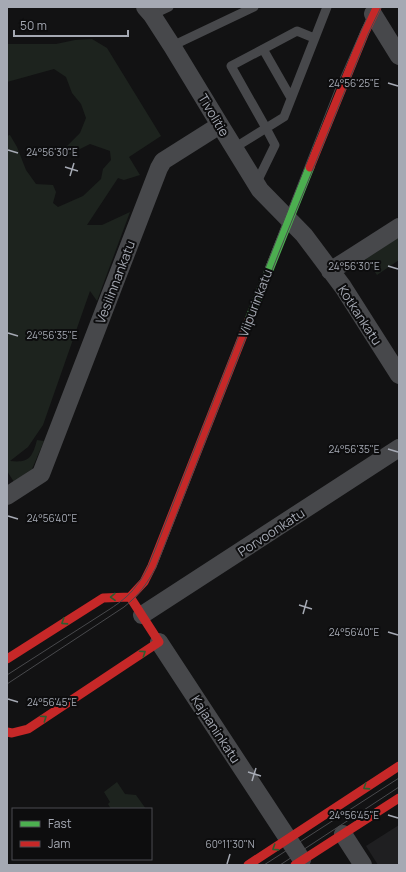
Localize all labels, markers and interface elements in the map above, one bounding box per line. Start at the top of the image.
scale bar [14,12,128,38]
text: 50 m [20,17,47,34]
text: 24°56'25"E [328,76,380,90]
street label: Tivolitie [194,90,234,140]
text: 24°56'30"E [26,145,78,159]
street label: Vesilinnankatu [91,238,139,326]
text: 24°56'30"E [328,259,380,273]
street label: Viipurinkatu [234,267,276,339]
street label: Kotkankatu [334,282,386,348]
text: 24°56'35"E [27,328,78,342]
text: 24°56'35"E [329,442,380,456]
street label: Porvoonkatu [234,504,308,560]
text: 24°56'40"E [27,511,78,525]
one-way arrow [110,593,116,601]
one-way arrow [61,618,68,625]
text: 24°56'40"E [329,625,380,639]
one-way arrow [139,650,146,658]
street label: Kajaaninkatu [187,692,245,766]
text: 24°56'45"E [27,695,77,709]
one-way arrow [39,716,46,723]
one-way arrow [363,783,370,790]
legend [12,808,152,860]
text: 24°56'45"E [329,808,379,822]
text: Fast [48,815,72,832]
text: Jam [48,835,70,852]
text: 60°11'30"N [205,837,255,851]
one-way arrow [272,843,279,850]

